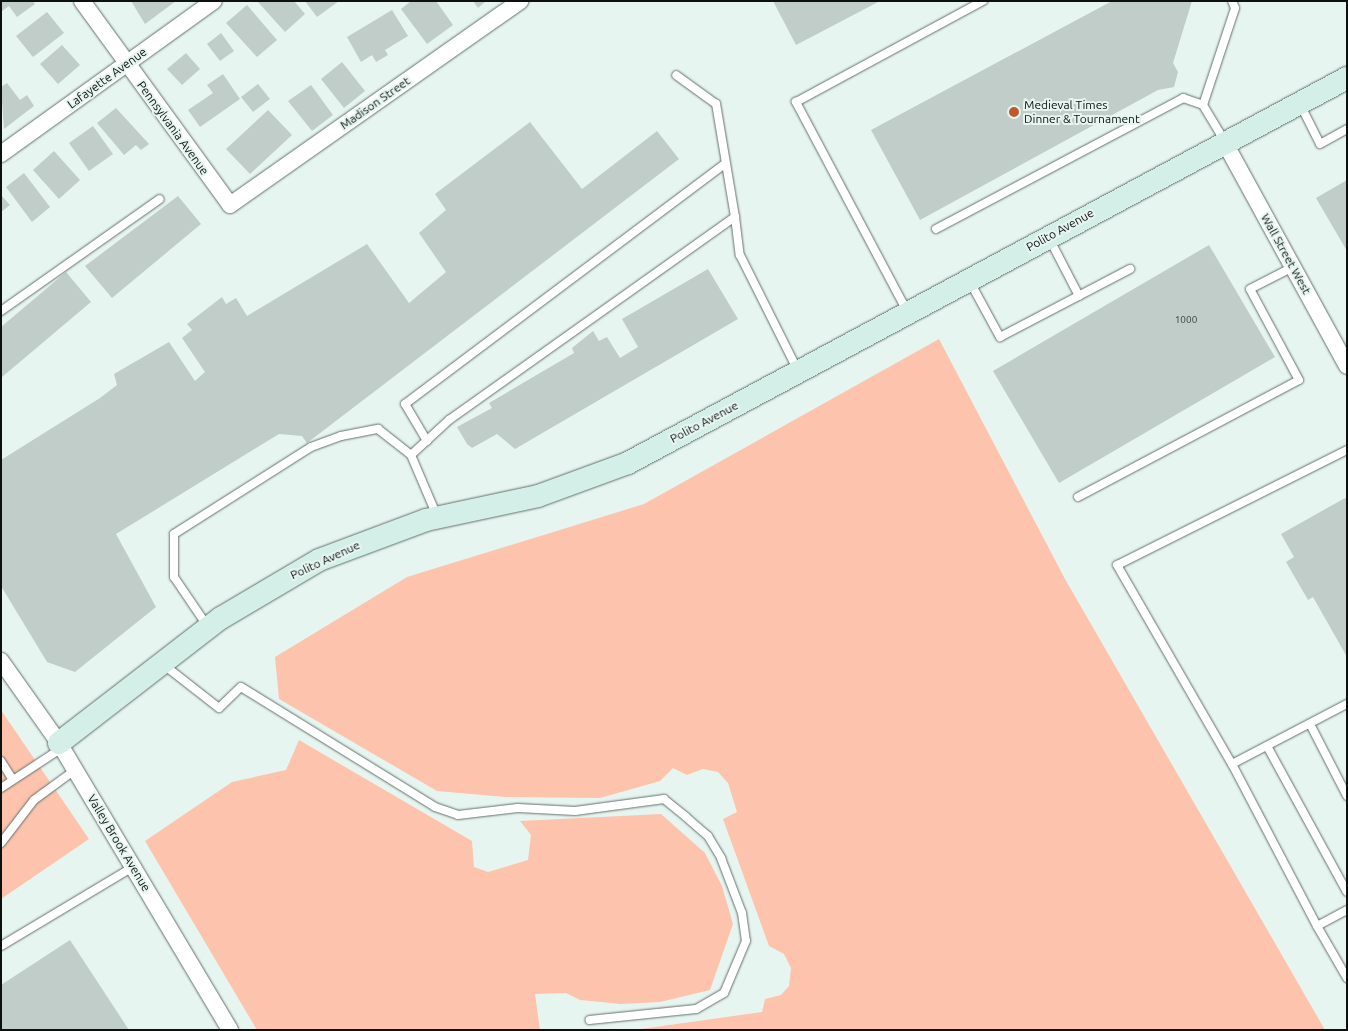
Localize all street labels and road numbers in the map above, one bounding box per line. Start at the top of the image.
street label: Lafayette Avenue [65,44,149,112]
street label: Madison Street [337,74,413,132]
street label: Pennsylvania Avenue [134,78,212,178]
street label: Polito Avenue [1024,206,1096,254]
street label: Wall Street West [1258,211,1314,297]
street label: Polito Avenue [668,398,740,446]
street label: Polito Avenue [288,538,362,582]
street label: Valley Brook Avenue [84,792,154,894]

